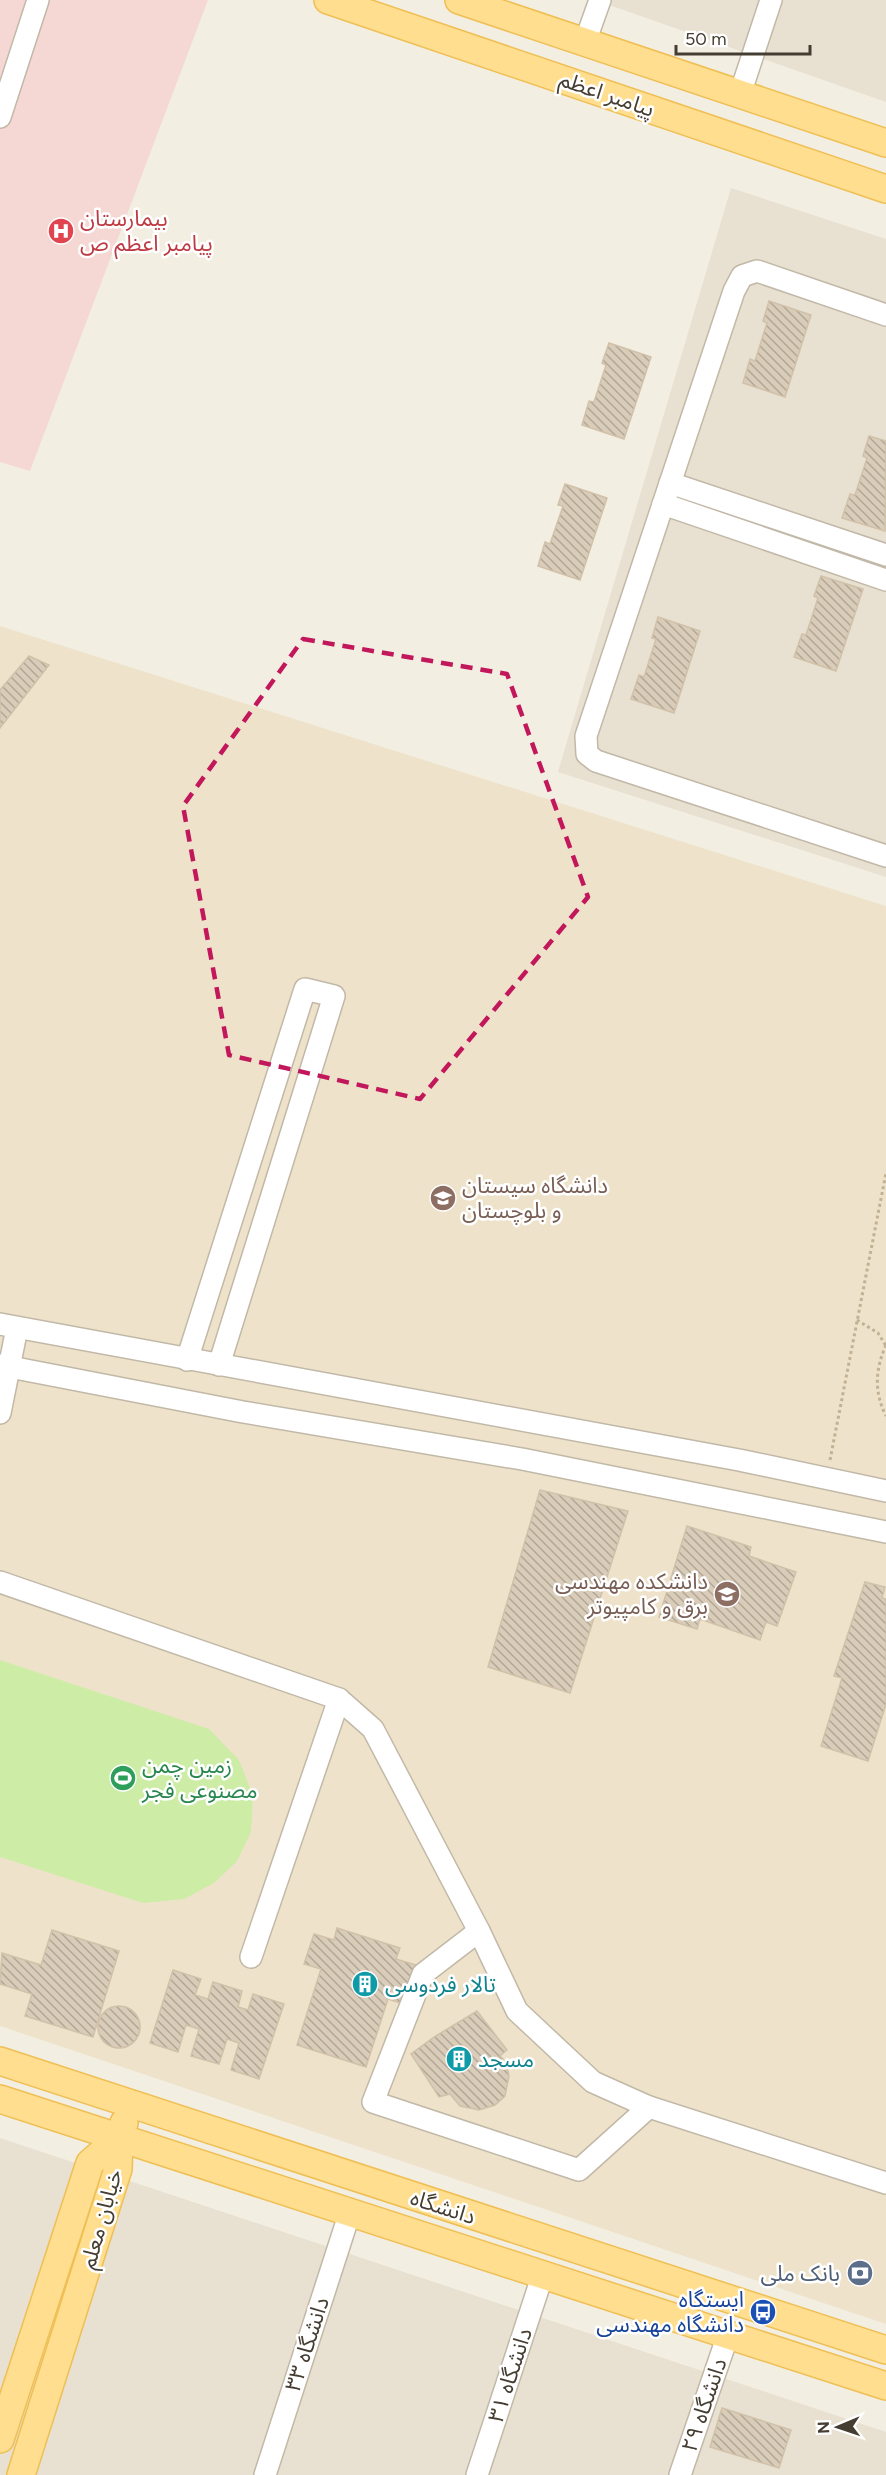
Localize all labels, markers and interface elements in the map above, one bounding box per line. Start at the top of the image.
scale bar [676,18,810,56]
text: 50 m [685,28,727,50]
street label: پیامبر اعظم [555,65,658,126]
place label: بیمارستان پیامبر اعظم ص [80,205,213,260]
hospital icon: بیمارستان پیامبر اعظم ص [46,216,76,246]
place label: دانشگاه سیستان و بلوچستان [462,1172,608,1225]
school or university icon: دانشگاه سیستان و بلوچستان [428,1183,458,1213]
place label: دانشکده مهندسی برق و کامپیوتر [555,1568,708,1621]
school or university icon: دانشکده مهندسی برق و کامپیوتر [712,1579,742,1609]
place label: زمین چمن مصنوعی فجر [141,1752,258,1804]
sports icon: زمین چمن مصنوعی فجر [108,1763,138,1793]
building icon: تالار فردوسی [350,1969,380,1999]
place label: تالار فردوسی [385,1971,496,1998]
building icon: مسجد [444,2044,474,2074]
place label: مسجد [478,2046,534,2073]
street label: خیابان معلم [74,2166,131,2273]
street label: دانشگاه [407,2184,479,2230]
bank icon: بانک ملی [845,2258,875,2288]
place label: بانک ملی [761,2260,840,2287]
place label: ایستگاه دانشگاه مهندسی [596,2286,744,2338]
street label: دانشگاه ۳۳ [279,2293,335,2395]
bus stop icon: ایستگاه دانشگاه مهندسی [748,2297,778,2327]
street label: دانشگاه ۳۱ [482,2324,538,2426]
street label: دانشگاه ۲۹ [675,2355,733,2455]
north arrow [808,2397,868,2457]
text: N [814,2421,833,2434]

